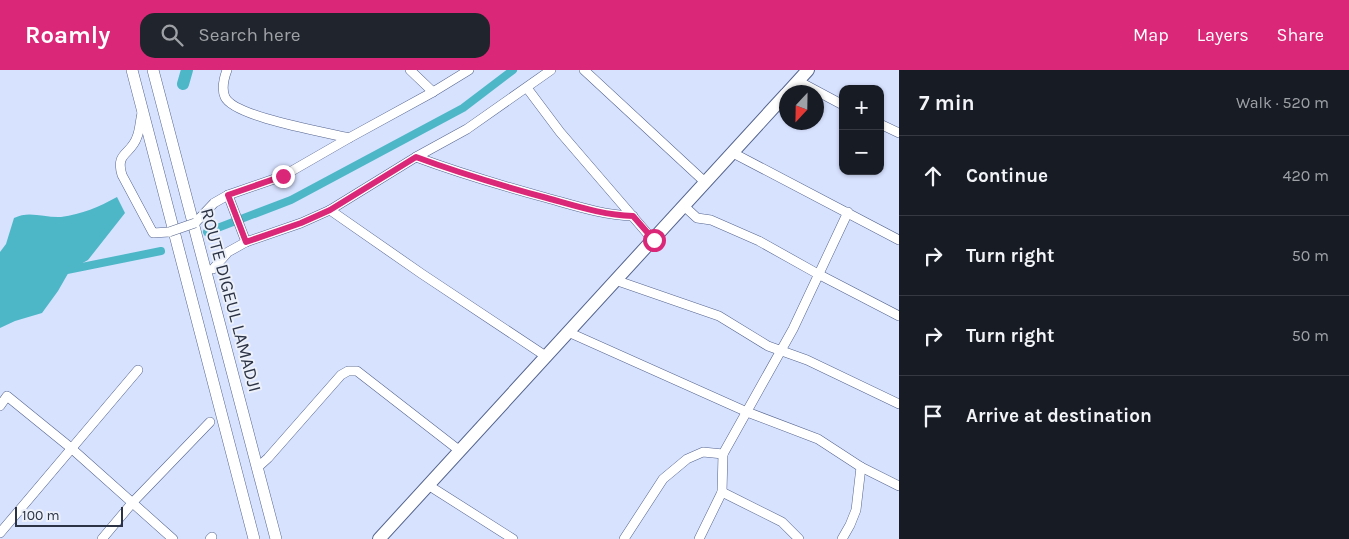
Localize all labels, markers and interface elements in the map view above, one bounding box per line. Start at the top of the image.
search box [140,13,490,58]
text: Roamly [25,21,110,49]
icon: search [158,21,186,49]
text: Search here [198,24,300,46]
text: Map [1133,24,1169,46]
text: Layers [1197,24,1249,46]
text: Share [1277,24,1324,46]
north arrow [779,85,824,130]
map controls [839,85,884,175]
button: + [839,85,884,130]
text: 7 min [919,91,975,115]
text: Walk · 520 m [1236,93,1329,112]
button: − [839,130,884,175]
icon: ahead [919,162,947,190]
route end [272,165,295,188]
text: Continue [966,165,1048,187]
text: 420 m [1283,166,1329,185]
street label: ROUTE DIGEUL LAMADJI [196,206,266,394]
route start [643,229,666,252]
icon: right [919,242,947,270]
text: Turn right [966,245,1055,267]
text: 50 m [1292,246,1329,265]
icon: right [919,322,947,350]
text: Turn right [966,325,1055,347]
text: 50 m [1292,326,1329,345]
icon: arrive [919,402,947,430]
text: Arrive at destination [966,405,1152,427]
scale bar [15,504,122,527]
text: 100 m [22,507,60,524]

